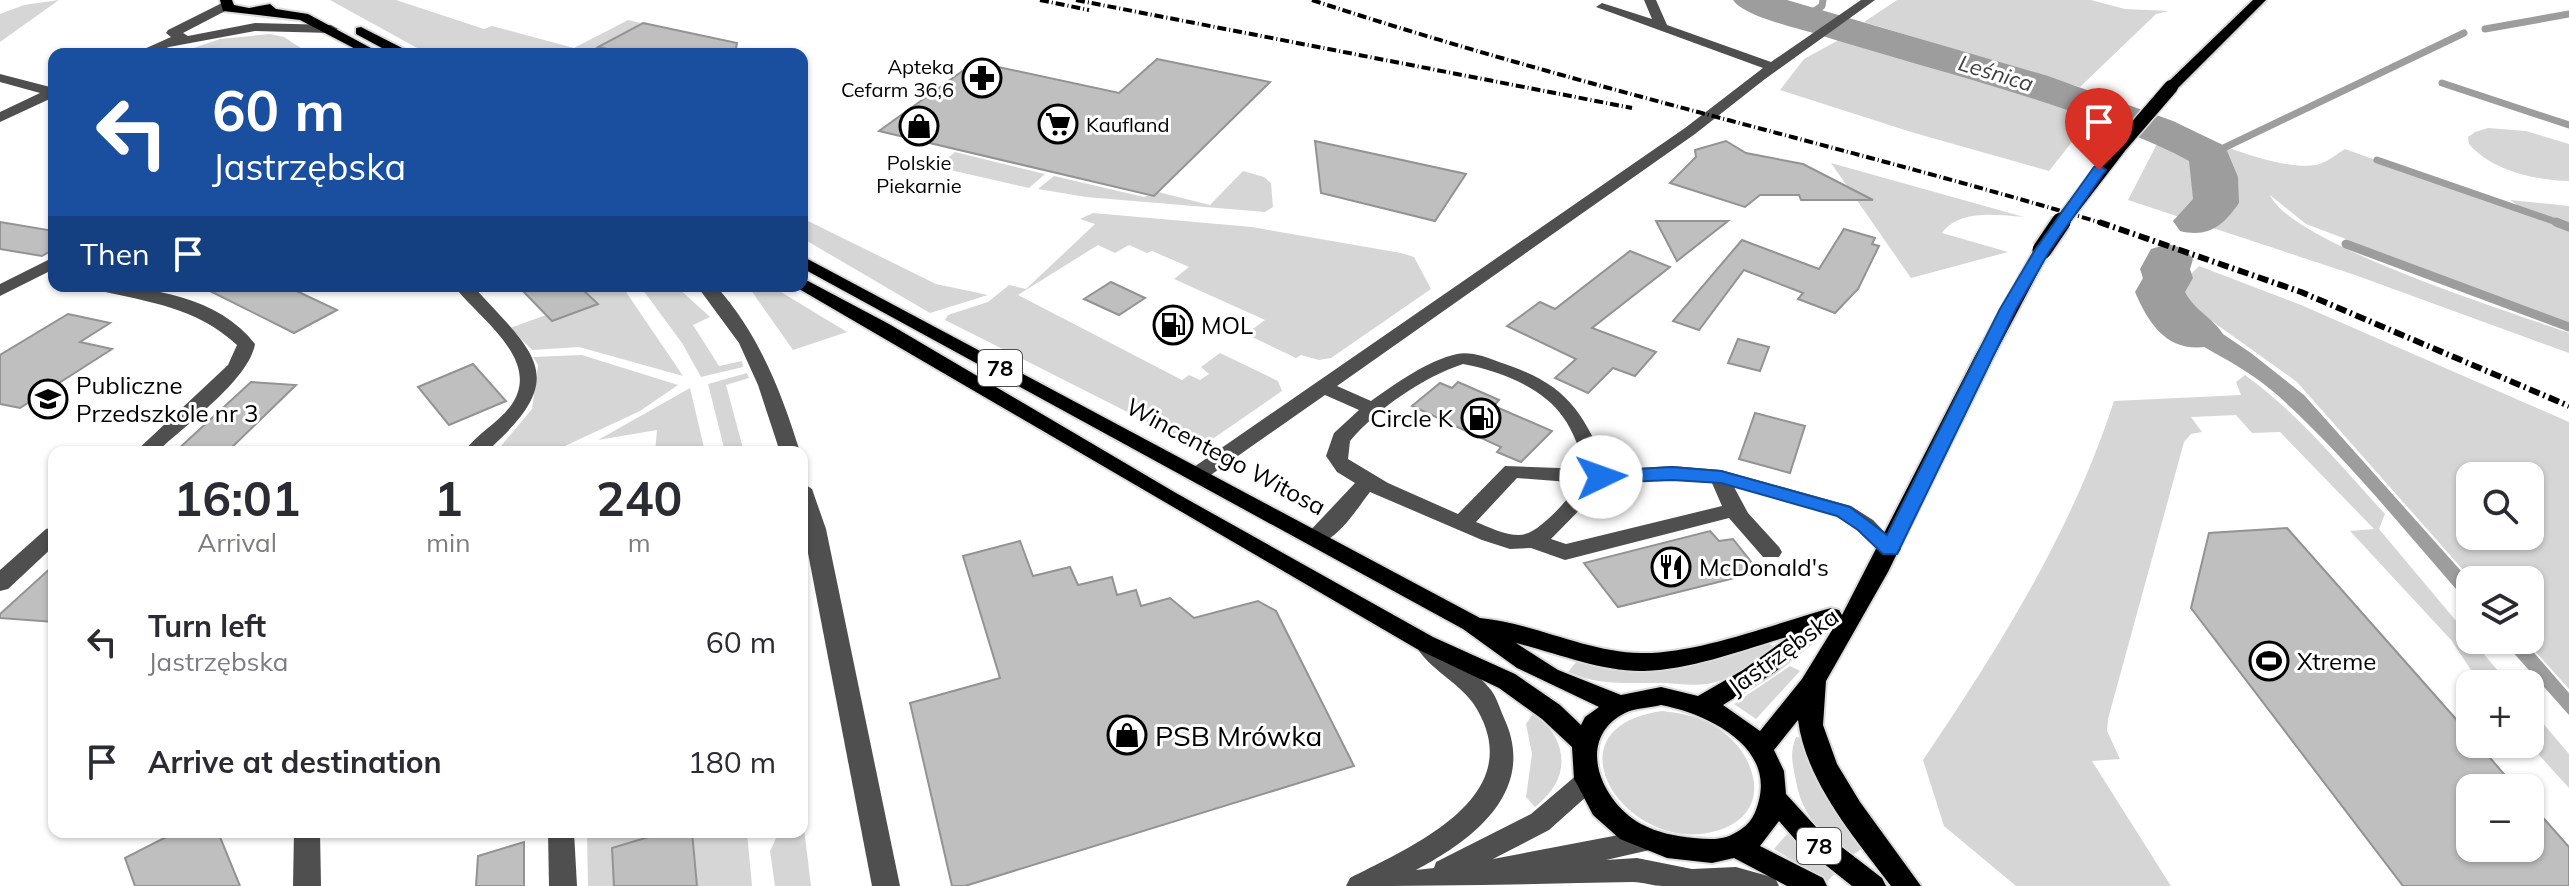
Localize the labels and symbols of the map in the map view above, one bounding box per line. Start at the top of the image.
water label: Leśnica [1955,48,2037,98]
place label: Apteka Cefarm 36,6 [841,54,954,102]
pharmacy icon: Apteka Cefarm 36,6 [961,57,1003,99]
pin [2065,88,2133,170]
supermarket icon: Kaufland [1037,103,1079,145]
shop icon: Polskie Piekarnie [898,105,940,147]
place label: Kaufland [1086,112,1169,137]
place label: Polskie Piekarnie [876,150,962,198]
fuel station icon: MOL [1152,304,1194,346]
place label: MOL [1201,310,1253,340]
road number: 78 [978,350,1022,386]
place label: Publiczne Przedszkole nr 3 [76,370,258,428]
school or university icon: Publiczne Przedszkole nr 3 [27,378,69,420]
street label: Wincentego Witosa [1121,391,1331,521]
fuel station icon: Circle K [1460,397,1502,439]
place label: Circle K [1370,403,1454,433]
position arrow [1559,435,1643,519]
restaurant icon: McDonald's [1650,546,1692,588]
place label: McDonald's [1699,552,1829,582]
street label: Jastrzębska [1722,601,1844,701]
sports icon: Xtreme [2248,640,2290,682]
place label: Xtreme [2297,646,2376,676]
shop icon: PSB Mrówka [1106,714,1148,756]
place label: PSB Mrówka [1155,718,1322,753]
road number: 78 [1797,828,1841,864]

